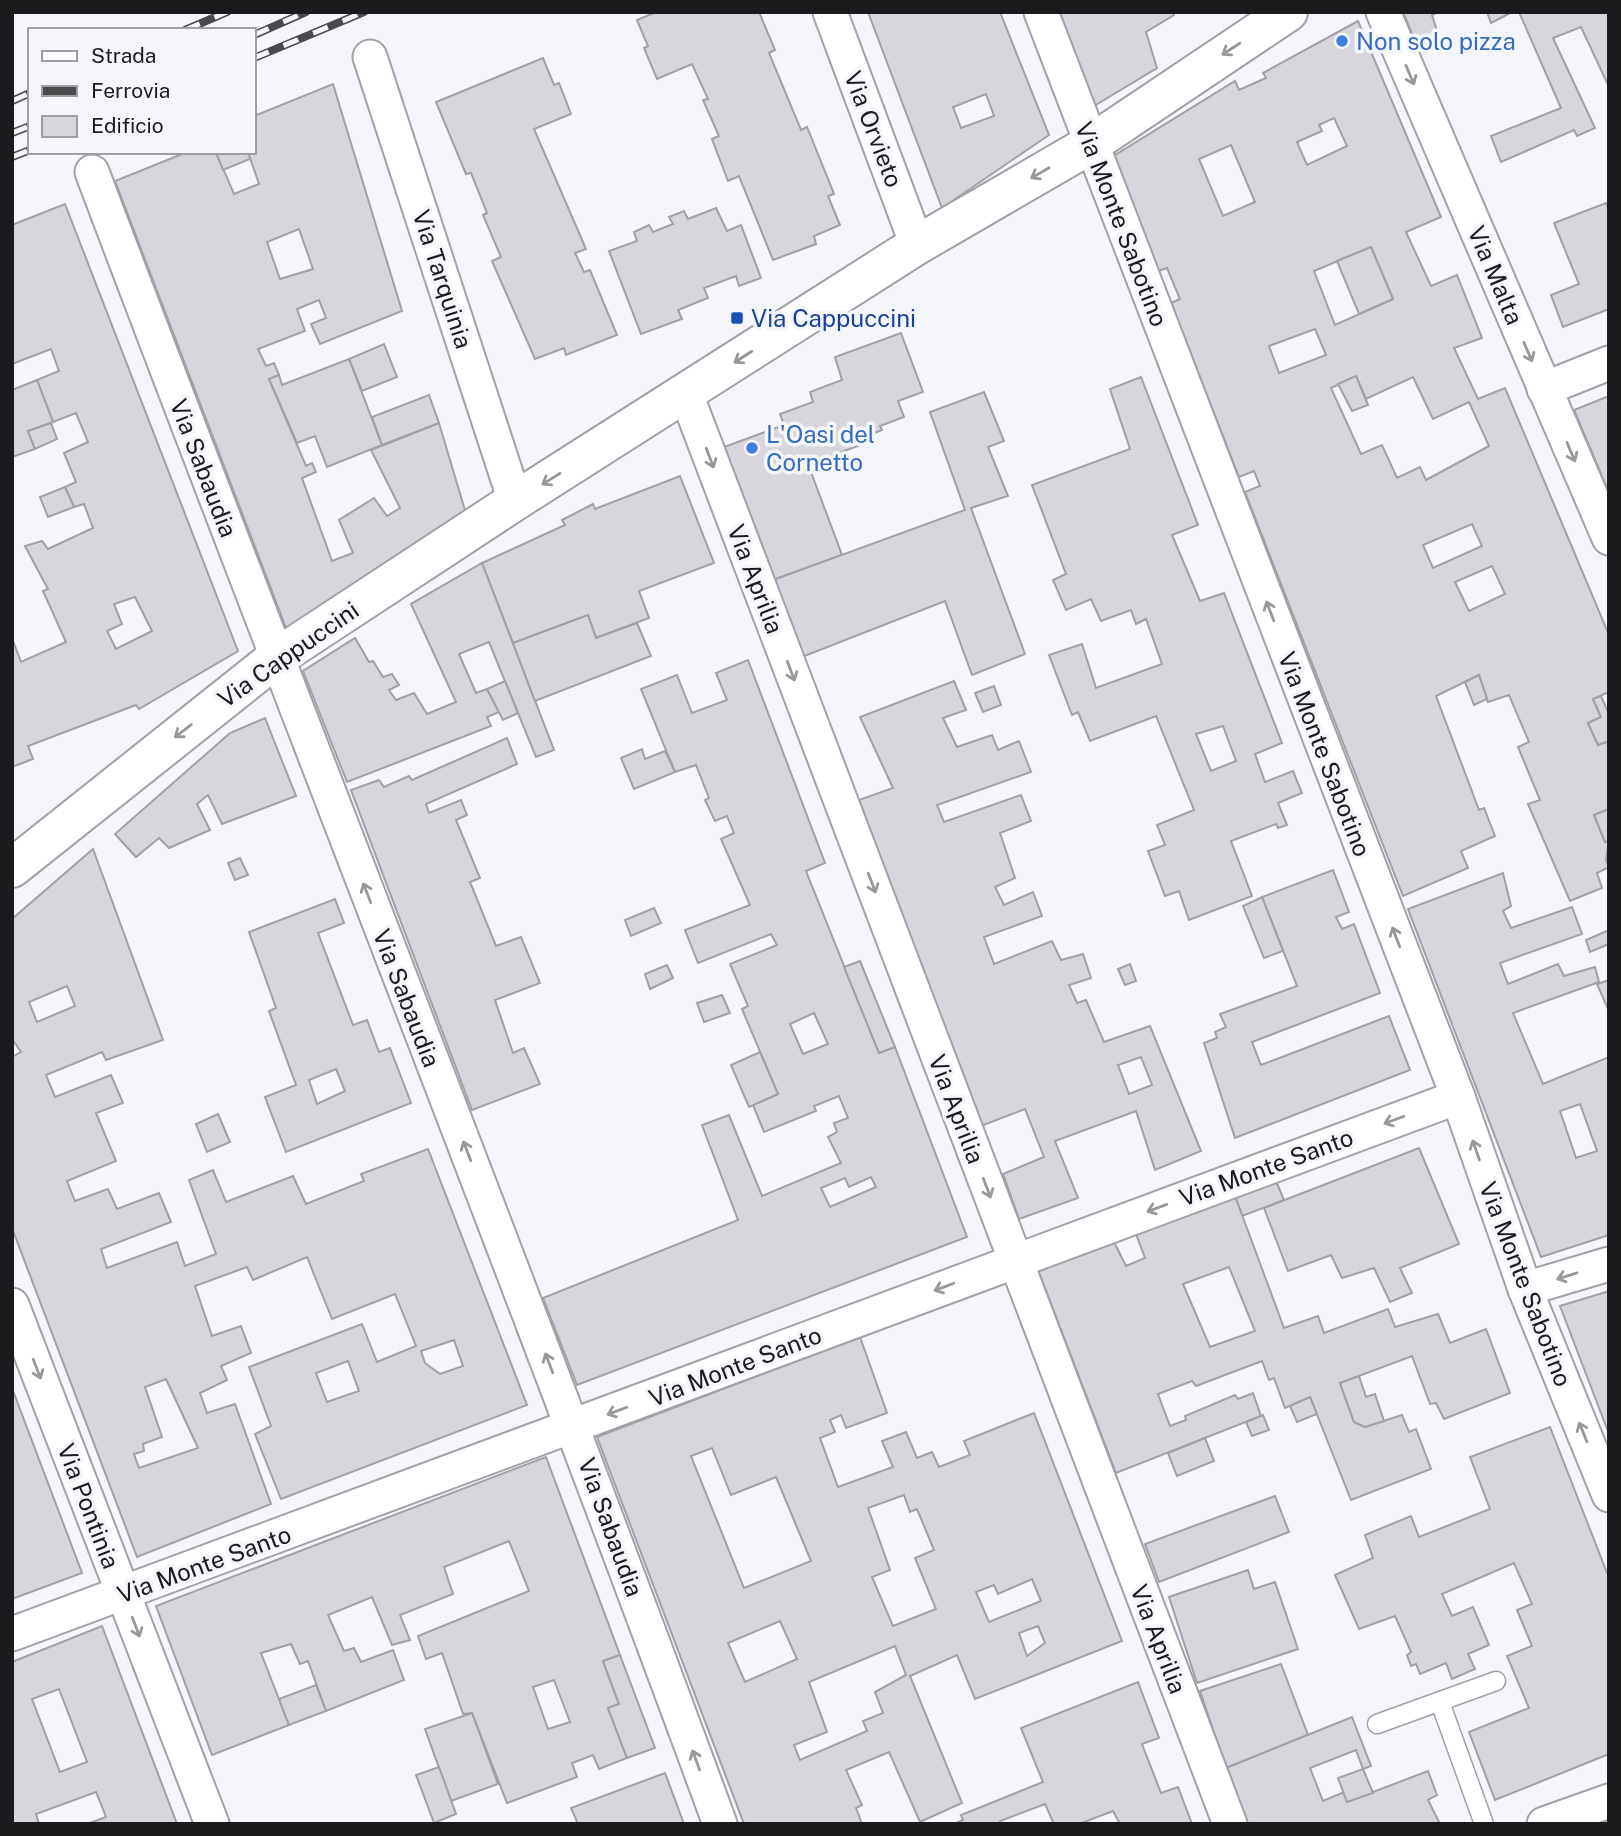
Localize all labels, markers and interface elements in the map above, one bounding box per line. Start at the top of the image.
place label: Non solo pizza [1356,27,1516,55]
legend [28,28,256,154]
marker: Non solo pizza [1334,33,1350,49]
one-way arrow [1222,42,1241,57]
text: Strada [91,43,156,68]
one-way arrow [1404,64,1417,85]
street label: Via Orvieto [839,67,909,191]
text: Ferrovia [91,78,170,103]
text: Edificio [91,113,164,138]
street label: Via Monte Sabotino [1070,118,1174,330]
one-way arrow [1031,166,1051,180]
street label: Via Tarquinia [407,206,479,352]
street label: Via Malta [1463,221,1529,329]
place label: Via Cappuccini [751,304,916,332]
marker: Via Cappuccini [729,310,745,326]
one-way arrow [1522,340,1535,362]
one-way arrow [734,350,753,365]
street label: Via Sabaudia [165,395,243,541]
place label: L'Oasi del Cornetto [766,420,875,476]
marker: L'Oasi del Cornetto [744,440,760,456]
one-way arrow [1566,440,1579,462]
one-way arrow [705,447,717,469]
one-way arrow [541,472,561,486]
street label: Via Aprilia [722,521,790,637]
street label: Via Cappuccini [212,595,364,713]
one-way arrow [1263,600,1276,622]
street label: Via Monte Sabotino [1273,648,1377,860]
one-way arrow [785,659,798,681]
one-way arrow [175,723,193,738]
one-way arrow [866,872,879,894]
one-way arrow [359,882,372,904]
street label: Via Sabaudia [368,925,446,1071]
one-way arrow [1389,927,1402,949]
street label: Via Aprilia [923,1051,991,1167]
one-way arrow [1383,1115,1405,1128]
street label: Via Monte Santo [1175,1123,1357,1211]
one-way arrow [459,1140,472,1162]
one-way arrow [1469,1140,1481,1162]
one-way arrow [982,1176,995,1198]
street label: Via Monte Sabotino [1474,1178,1578,1390]
one-way arrow [1147,1202,1169,1215]
one-way arrow [1556,1271,1578,1284]
one-way arrow [933,1282,955,1294]
street label: Via Monte Santo [645,1320,825,1412]
one-way arrow [542,1352,555,1374]
one-way arrow [31,1357,44,1379]
one-way arrow [606,1406,628,1418]
one-way arrow [1576,1421,1589,1443]
street label: Via Pontinia [52,1440,126,1572]
street label: Via Sabaudia [573,1454,649,1600]
street label: Via Monte Santo [113,1520,295,1608]
street label: Via Aprilia [1125,1581,1193,1697]
one-way arrow [130,1615,143,1637]
one-way arrow [689,1749,702,1771]

